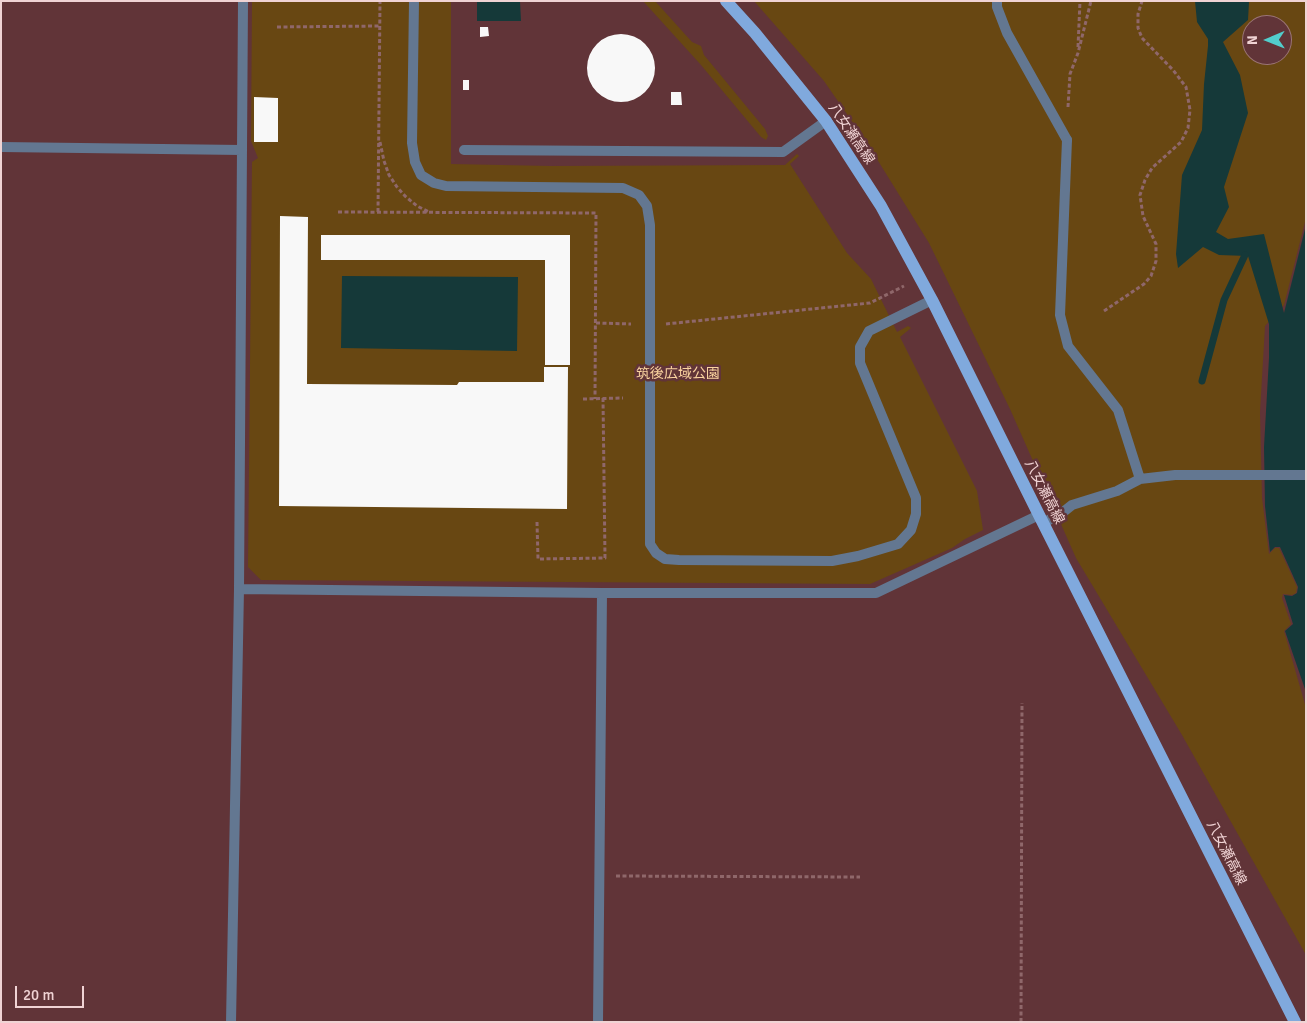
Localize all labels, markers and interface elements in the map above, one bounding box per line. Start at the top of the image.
north arrow [1242,15,1292,65]
text: N [1244,35,1261,45]
street label: 八女瀬高線 [824,100,878,168]
park label: 筑後広域公園 [636,366,720,382]
street label: 八女瀬高線 [1021,457,1067,527]
street label: 八女瀬高線 [1203,818,1249,888]
scale bar [18,976,86,1008]
text: 20 m [23,986,54,1004]

